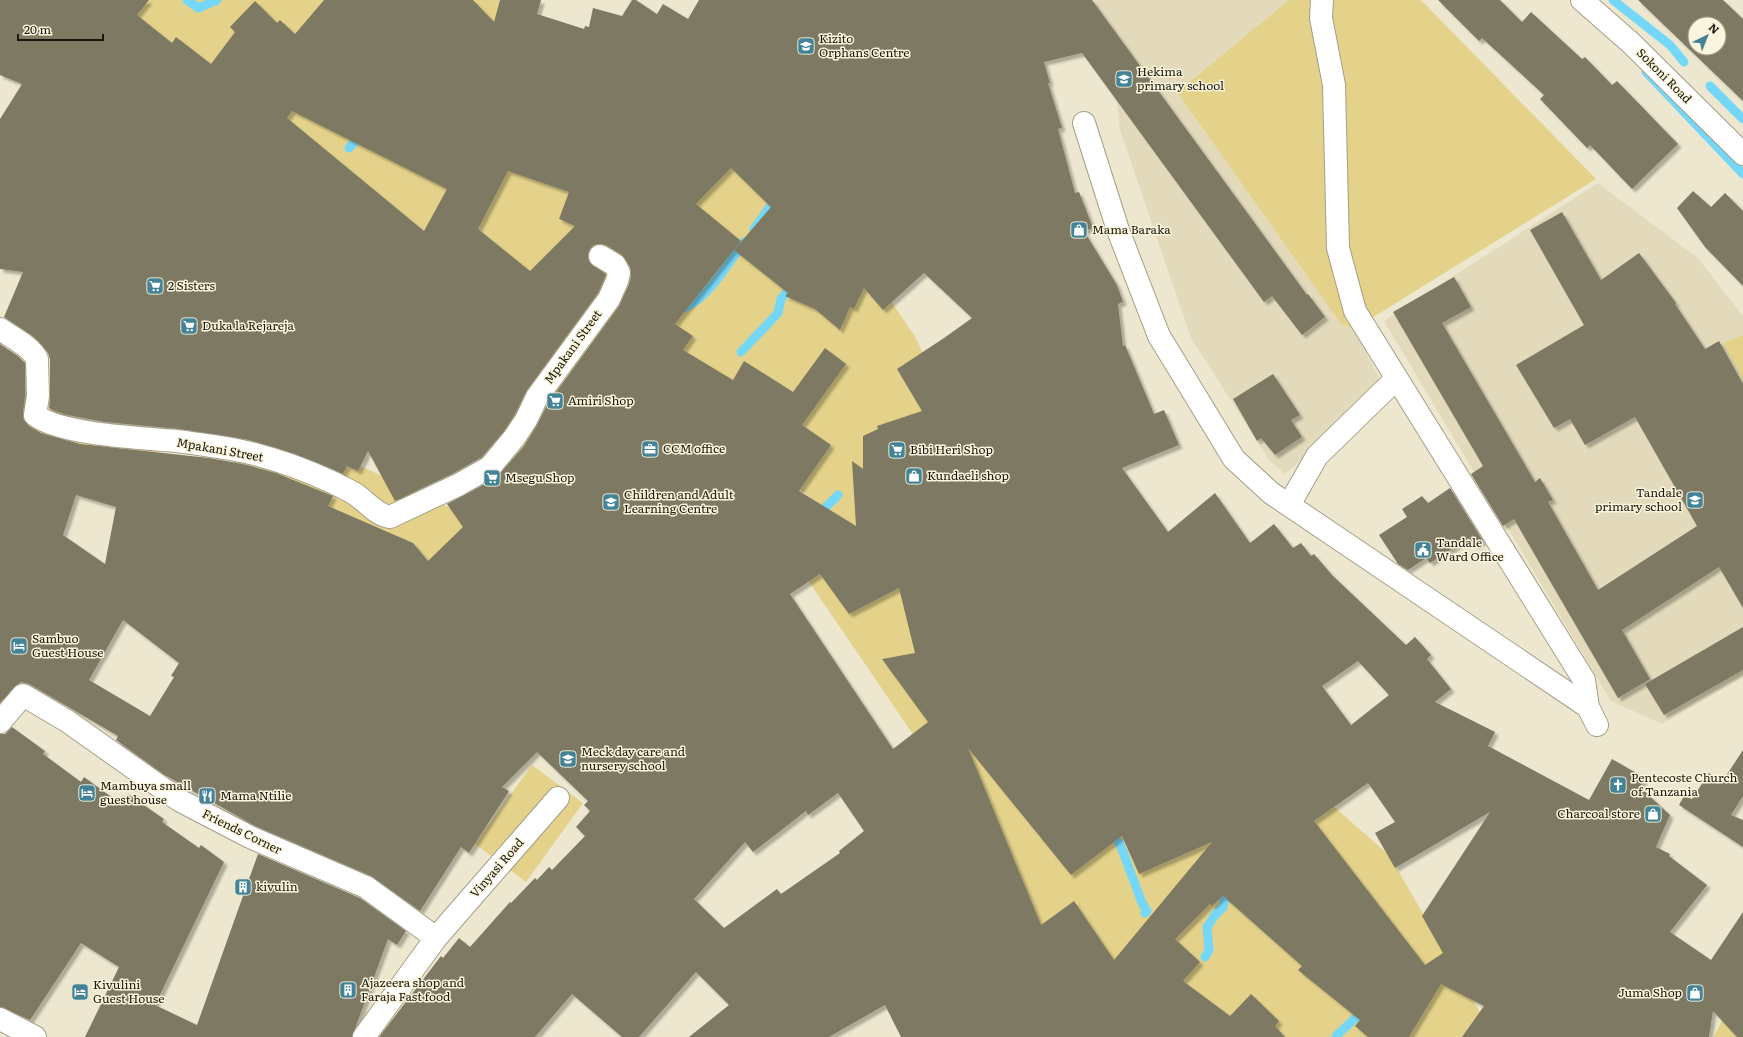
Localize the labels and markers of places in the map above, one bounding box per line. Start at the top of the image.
place label: Kizito Orphans Centre [819,29,909,61]
school or university icon: Kizito Orphans Centre [796,36,816,56]
place label: Hekima primary school [1137,62,1224,94]
school or university icon: Hekima primary school [1114,69,1134,89]
shop icon: Mama Baraka [1069,220,1089,240]
place label: Mama Baraka [1092,220,1171,238]
supermarket icon: 2 Sisters [145,276,165,296]
place label: 2 Sisters [168,276,216,294]
supermarket icon: Duka la Rejareja [179,316,199,336]
place label: Duka la Rejareja [202,316,295,334]
supermarket icon: Amiri Shop [545,391,565,411]
place label: Amiri Shop [568,391,634,409]
office icon: CCM office [640,439,660,459]
place label: CCM office [663,439,725,457]
supermarket icon: Bibi Heri Shop [887,440,907,460]
place label: Bibi Heri Shop [910,440,993,458]
shop icon: Kundaeli shop [904,466,924,486]
place label: Kundaeli shop [927,466,1009,484]
supermarket icon: Msegu Shop [482,468,502,488]
place label: Msegu Shop [505,468,575,486]
place label: Tandale primary school [1595,483,1682,515]
place label: Children and Adult Learning Centre [624,485,734,517]
school or university icon: Tandale primary school [1685,490,1705,510]
school or university icon: Children and Adult Learning Centre [601,492,621,512]
place label: Tandale Ward Office [1436,533,1504,565]
public building icon: Tandale Ward Office [1413,540,1433,560]
place label: Sambuo Guest House [32,629,103,661]
hotel icon: Sambuo Guest House [9,636,29,656]
place label: Meck day care and nursery school [581,742,686,774]
school or university icon: Meck day care and nursery school [558,749,578,769]
place label: Pentecoste Church of Tanzania [1631,768,1737,800]
church icon: Pentecoste Church of Tanzania [1608,775,1628,795]
place label: Mambuya small guest house [100,776,191,808]
hotel icon: Mambuya small guest house [77,783,97,803]
restaurant icon: Mama Ntilie [197,786,217,806]
place label: Mama Ntilie [220,786,292,804]
place label: Charcoal store [1557,804,1640,822]
shop icon: Charcoal store [1643,804,1663,824]
building icon: kivulin [233,877,253,897]
place label: kivulin [256,877,298,895]
place label: Ajazeera shop and Faraja Fast food [361,973,465,1005]
place label: Kivulini Guest House [93,975,164,1007]
building icon: Ajazeera shop and Faraja Fast food [338,980,358,1000]
hotel icon: Kivulini Guest House [70,982,90,1002]
place label: Juma Shop [1618,983,1682,1001]
shop icon: Juma Shop [1685,983,1705,1003]

